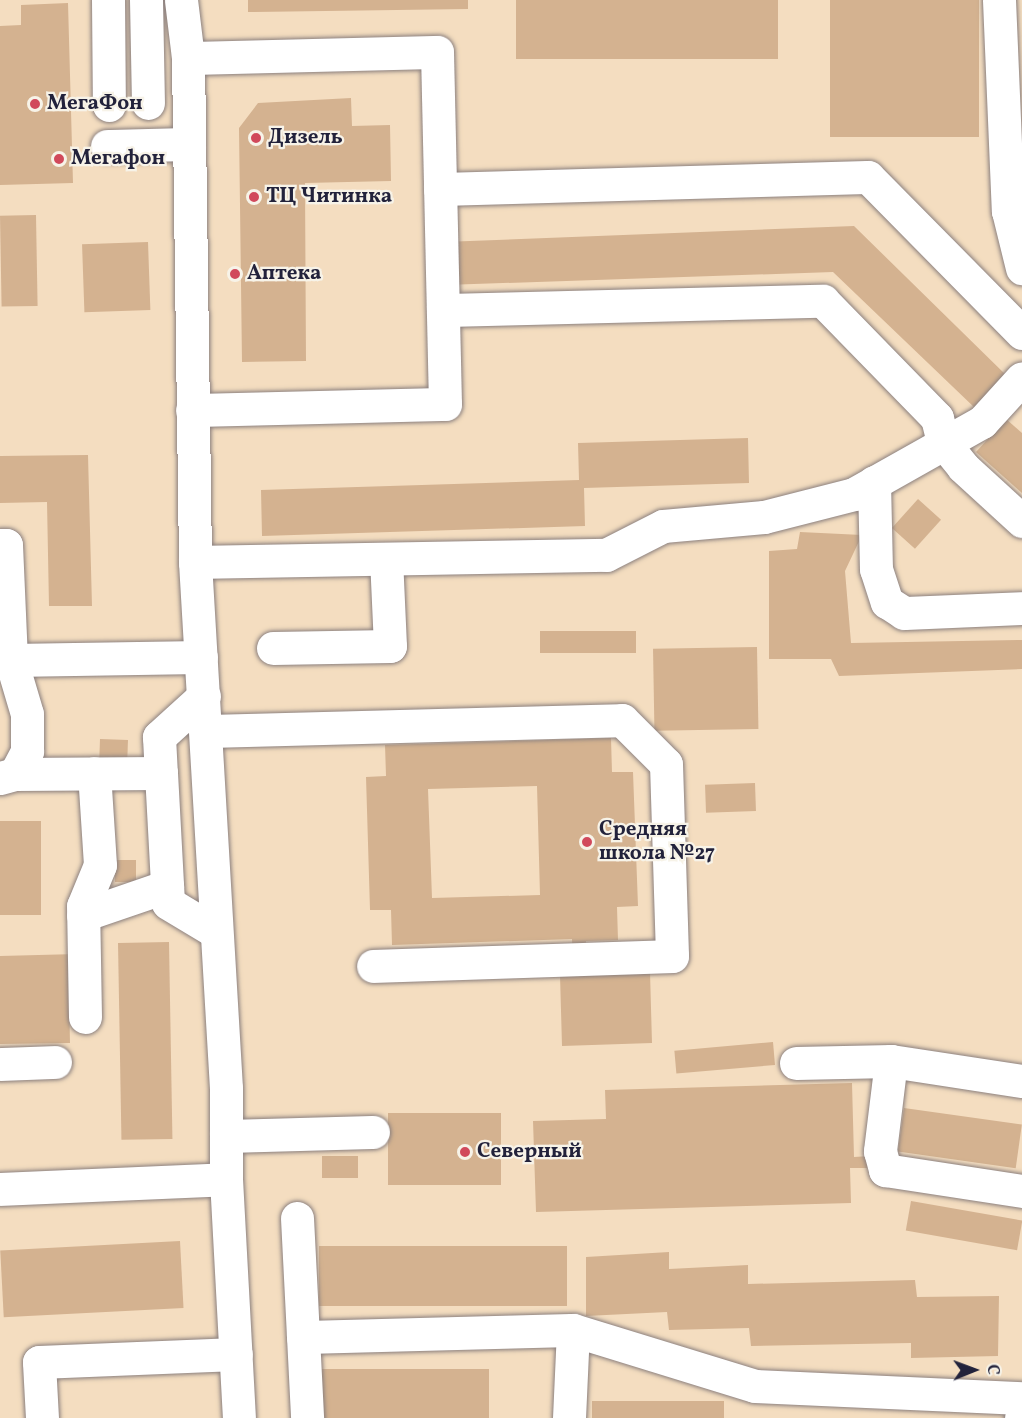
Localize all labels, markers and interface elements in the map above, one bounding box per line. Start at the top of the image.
place label: МегаФон [47,91,143,117]
marker: МегаФон [28,97,42,111]
place label: Дизель [268,125,343,151]
marker: Дизель [249,131,263,145]
place label: Мегафон [71,146,165,172]
marker: Мегафон [52,152,66,166]
place label: ТЦ Читинка [266,184,392,210]
marker: ТЦ Читинка [247,190,261,204]
place label: Аптека [247,261,322,287]
marker: Аптека [228,267,242,281]
place label: Средняя школа №27 [599,817,715,867]
marker: Средняя школа №27 [580,835,594,849]
place label: Северный [477,1139,582,1165]
marker: Северный [458,1145,472,1159]
north arrow [944,1340,1004,1400]
text: С [981,1364,1003,1375]

